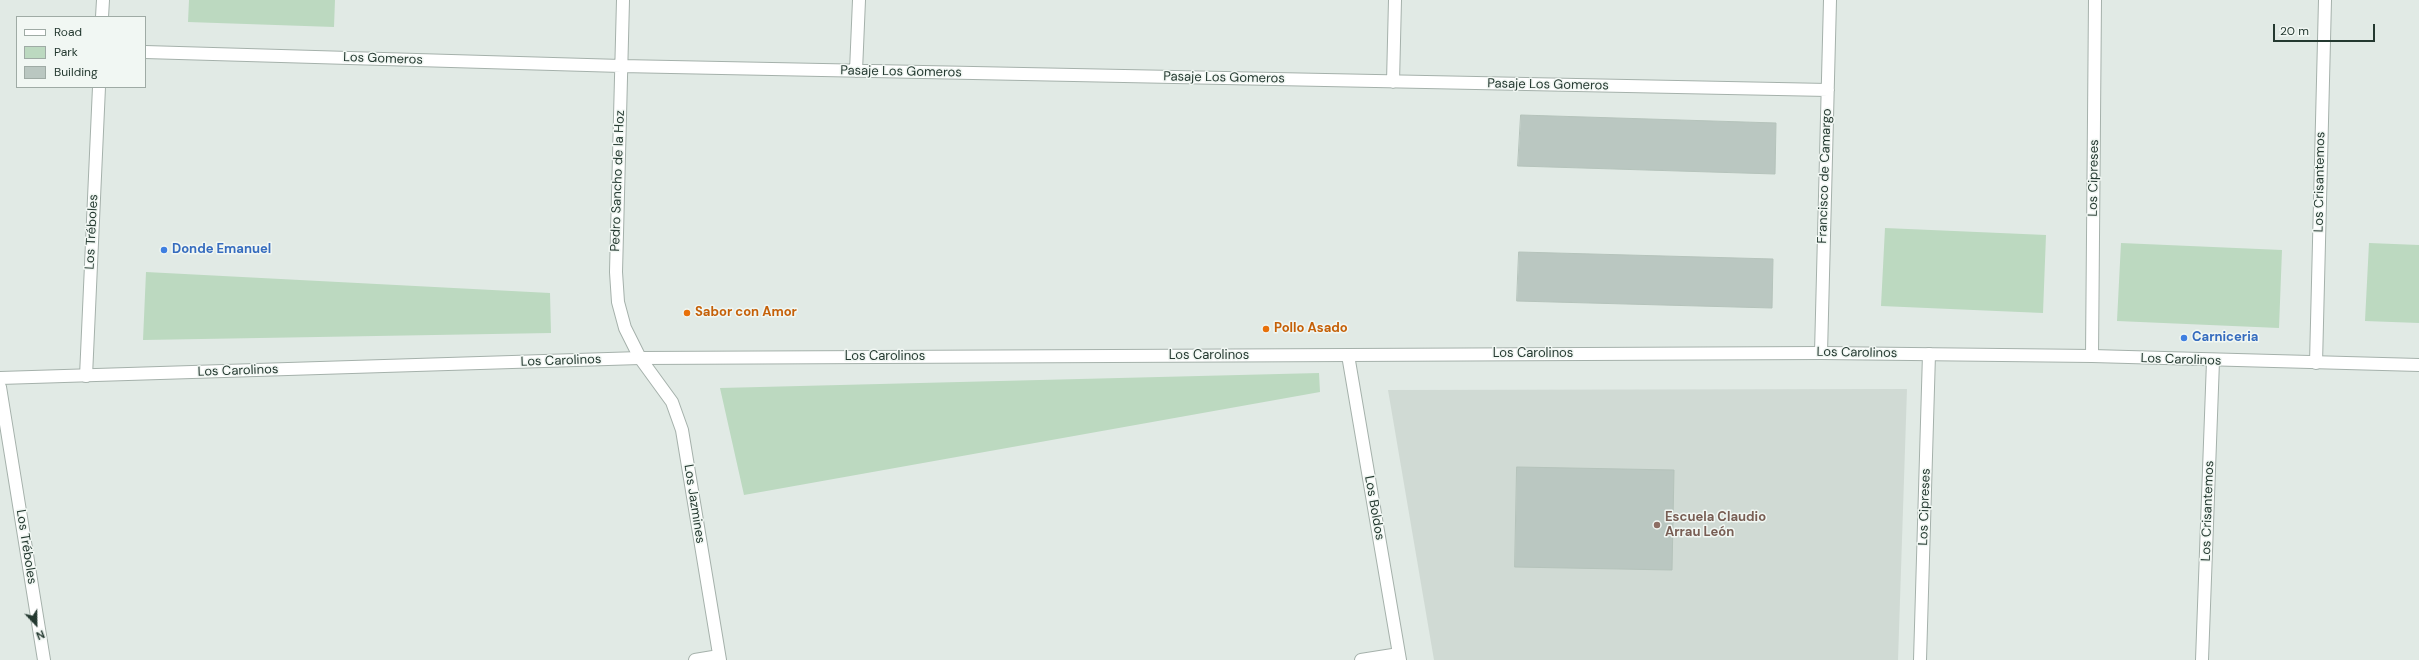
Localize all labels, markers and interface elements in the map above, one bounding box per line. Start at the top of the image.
legend [16,16,146,88]
scale bar [2275,16,2377,42]
text: 20 m [2280,23,2309,39]
text: Road [54,24,82,40]
text: Park [54,44,78,60]
street label: Los Gomeros [343,50,423,68]
street label: Pasaje Los Gomeros [840,63,962,81]
text: Building [54,64,98,80]
street label: Pasaje Los Gomeros [1163,69,1285,87]
street label: Pasaje Los Gomeros [1487,76,1609,94]
street label: Francisco de Camargo [1815,108,1835,244]
street label: Pedro Sancho de la Hoz [608,110,628,252]
street label: Los Crisantemos [2311,132,2329,232]
street label: Los Cipreses [2086,139,2102,217]
street label: Los Tréboles [82,194,102,270]
place label: Donde Emanuel [172,242,271,258]
marker: Donde Emanuel [159,245,169,255]
place label: Sabor con Amor [695,305,797,321]
marker: Sabor con Amor [682,308,692,318]
place label: Pollo Asado [1274,321,1348,337]
marker: Pollo Asado [1261,324,1271,334]
place label: Carniceria [2192,330,2258,346]
marker: Carniceria [2179,333,2189,343]
street label: Los Carolinos [1817,344,1897,362]
street label: Los Carolinos [1493,346,1573,362]
street label: Los Carolinos [1169,348,1249,364]
street label: Los Carolinos [845,349,925,365]
street label: Los Carolinos [2140,351,2222,369]
street label: Los Carolinos [520,352,602,370]
street label: Los Carolinos [197,362,279,380]
street label: Los Crisantemos [2198,460,2218,562]
street label: Los Jazmines [680,463,708,545]
street label: Los Cipreses [1916,468,1934,546]
street label: Los Boldos [1361,475,1387,541]
street label: Los Tréboles [12,509,40,585]
place label: Escuela Claudio Arrau León [1665,510,1766,541]
marker: Escuela Claudio Arrau León [1652,520,1662,530]
north arrow [16,604,56,644]
text: N [34,627,47,643]

